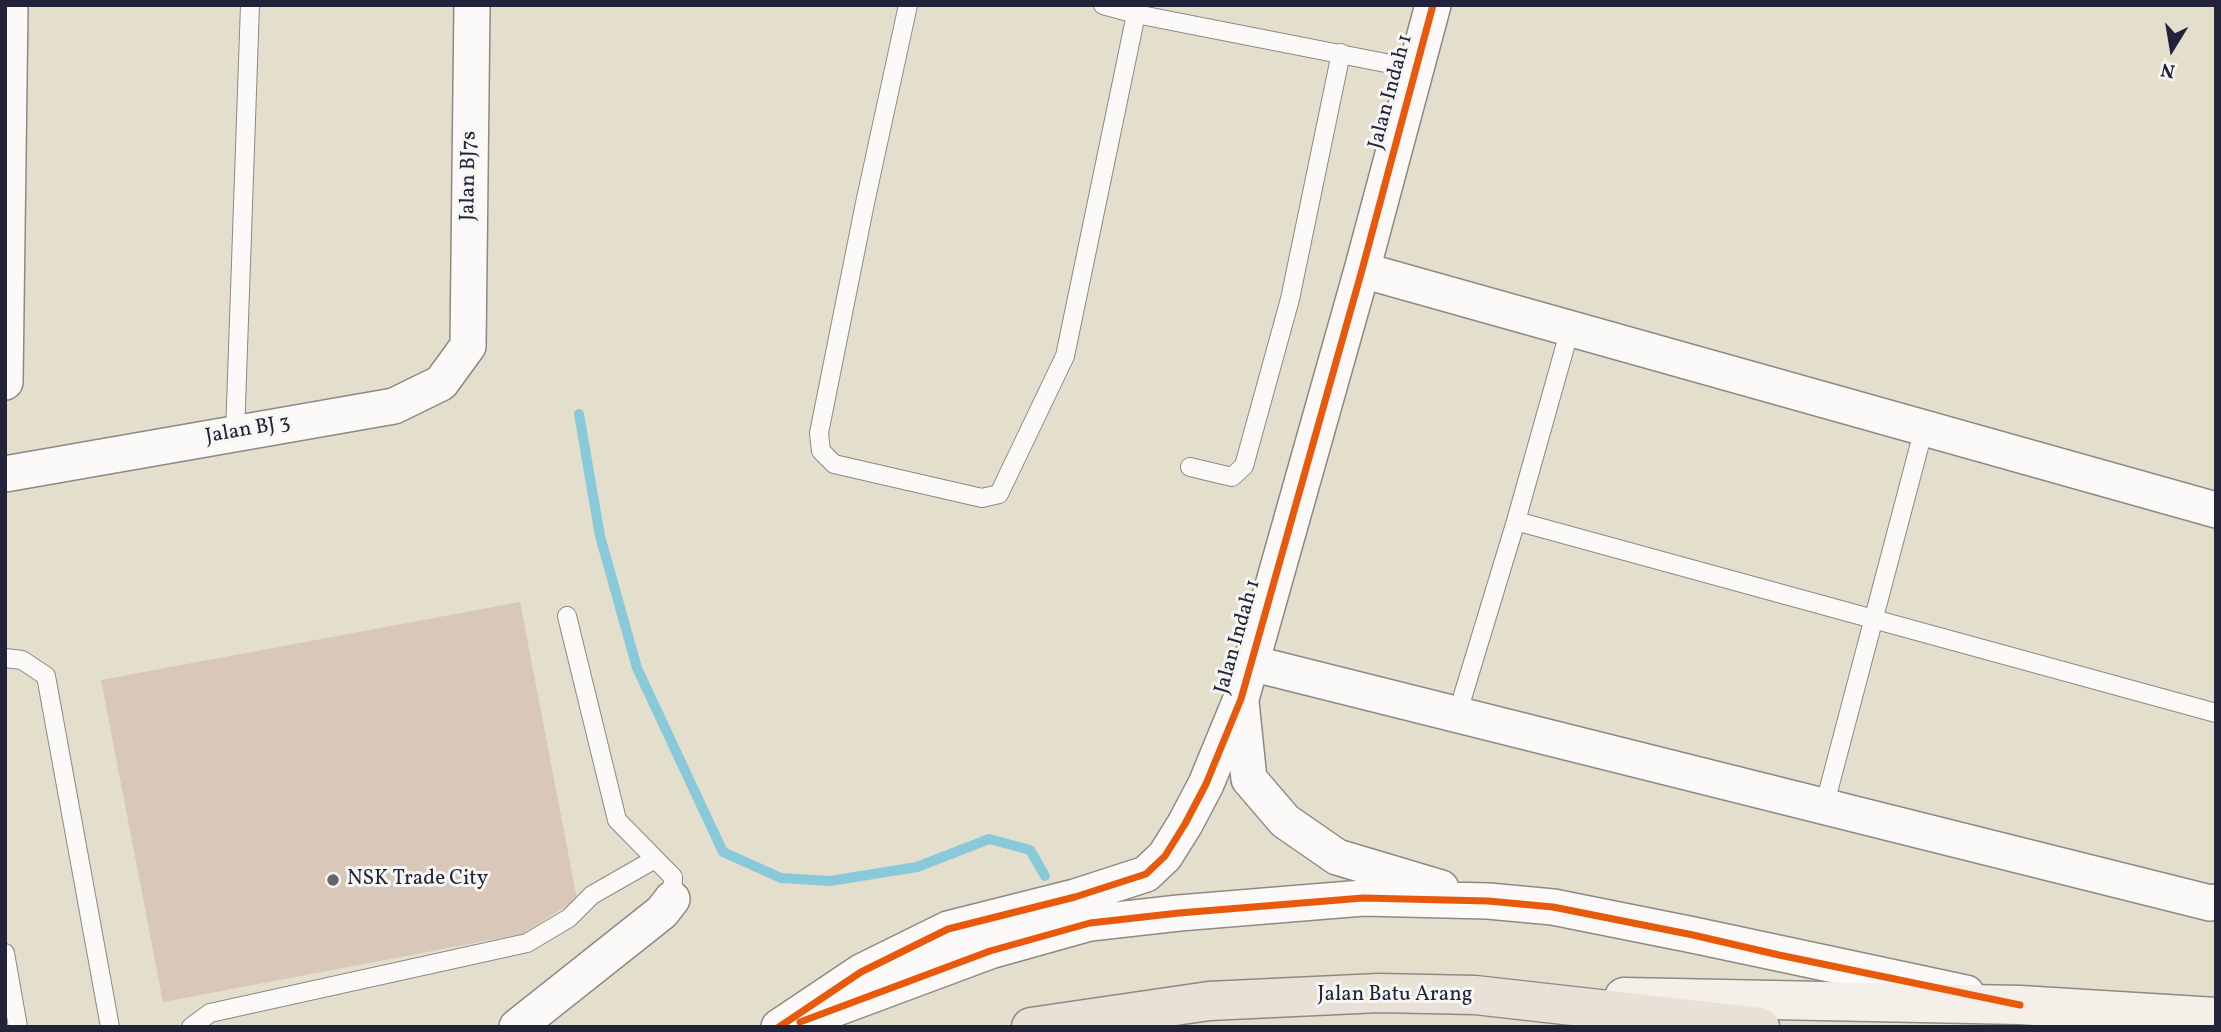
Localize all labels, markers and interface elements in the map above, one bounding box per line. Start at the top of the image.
north arrow [2137,14,2207,84]
street label: Jalan Indah 1 [1365,32,1419,152]
text: N [2159,56,2177,84]
street label: Jalan BJ7s [457,131,483,221]
street label: Jalan BJ 3 [204,411,292,451]
street label: Jalan Indah 1 [1211,577,1267,697]
place label: NSK Trade City [347,867,488,893]
marker: NSK Trade City [325,872,341,888]
street label: Jalan Batu Arang [1318,983,1472,1009]

